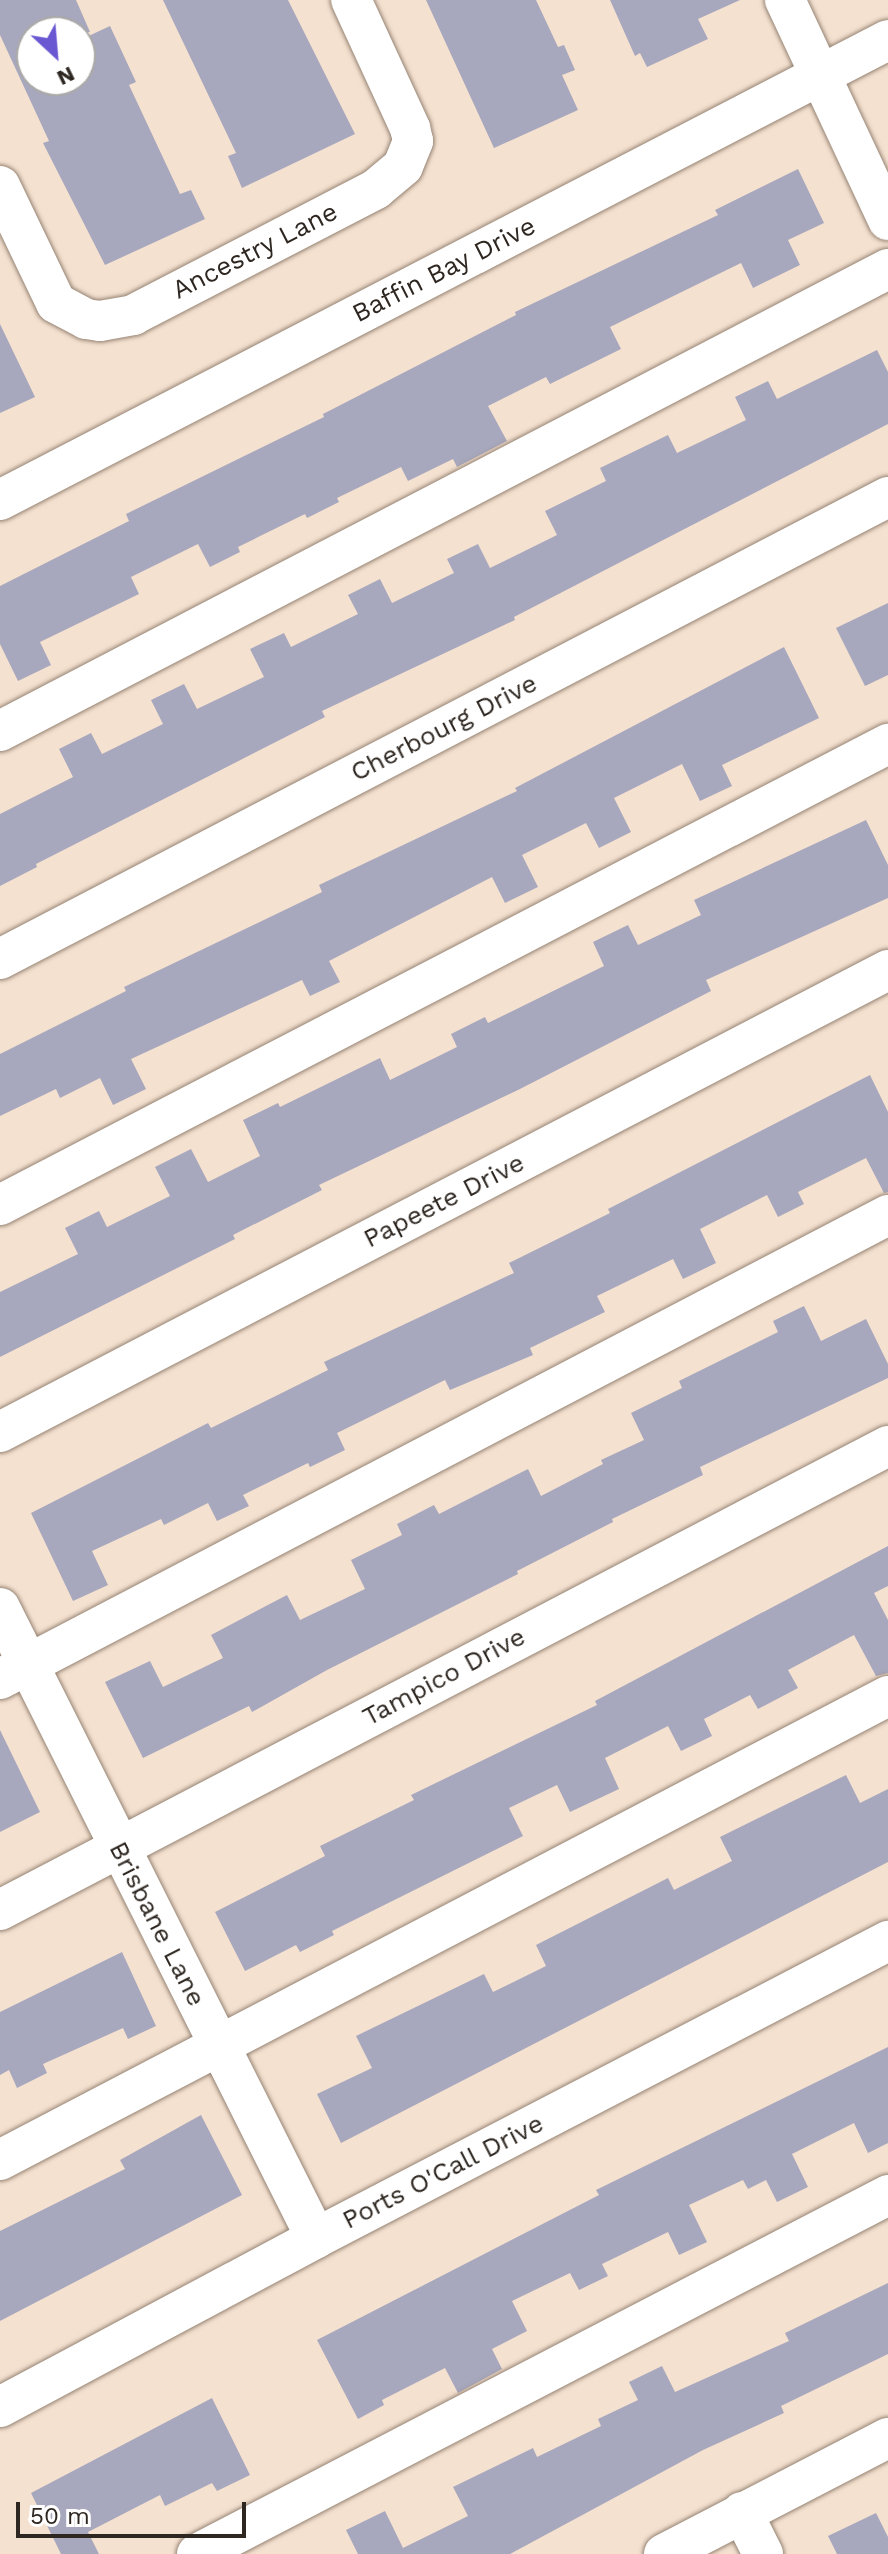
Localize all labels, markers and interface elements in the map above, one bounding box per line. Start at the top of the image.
north arrow [16,16,96,96]
text: N [53,61,79,91]
street label: Ancestry Lane [167,196,343,306]
street label: Baffin Bay Drive [347,210,541,330]
street label: Cherbourg Drive [346,668,542,788]
street label: Papeete Drive [359,1147,529,1255]
street label: Tampico Drive [357,1621,531,1733]
street label: Brisbane Lane [102,1836,212,2012]
street label: Ports O'Call Drive [337,2108,549,2236]
scale bar [20,2486,250,2536]
text: 50 m [30,2502,90,2530]

